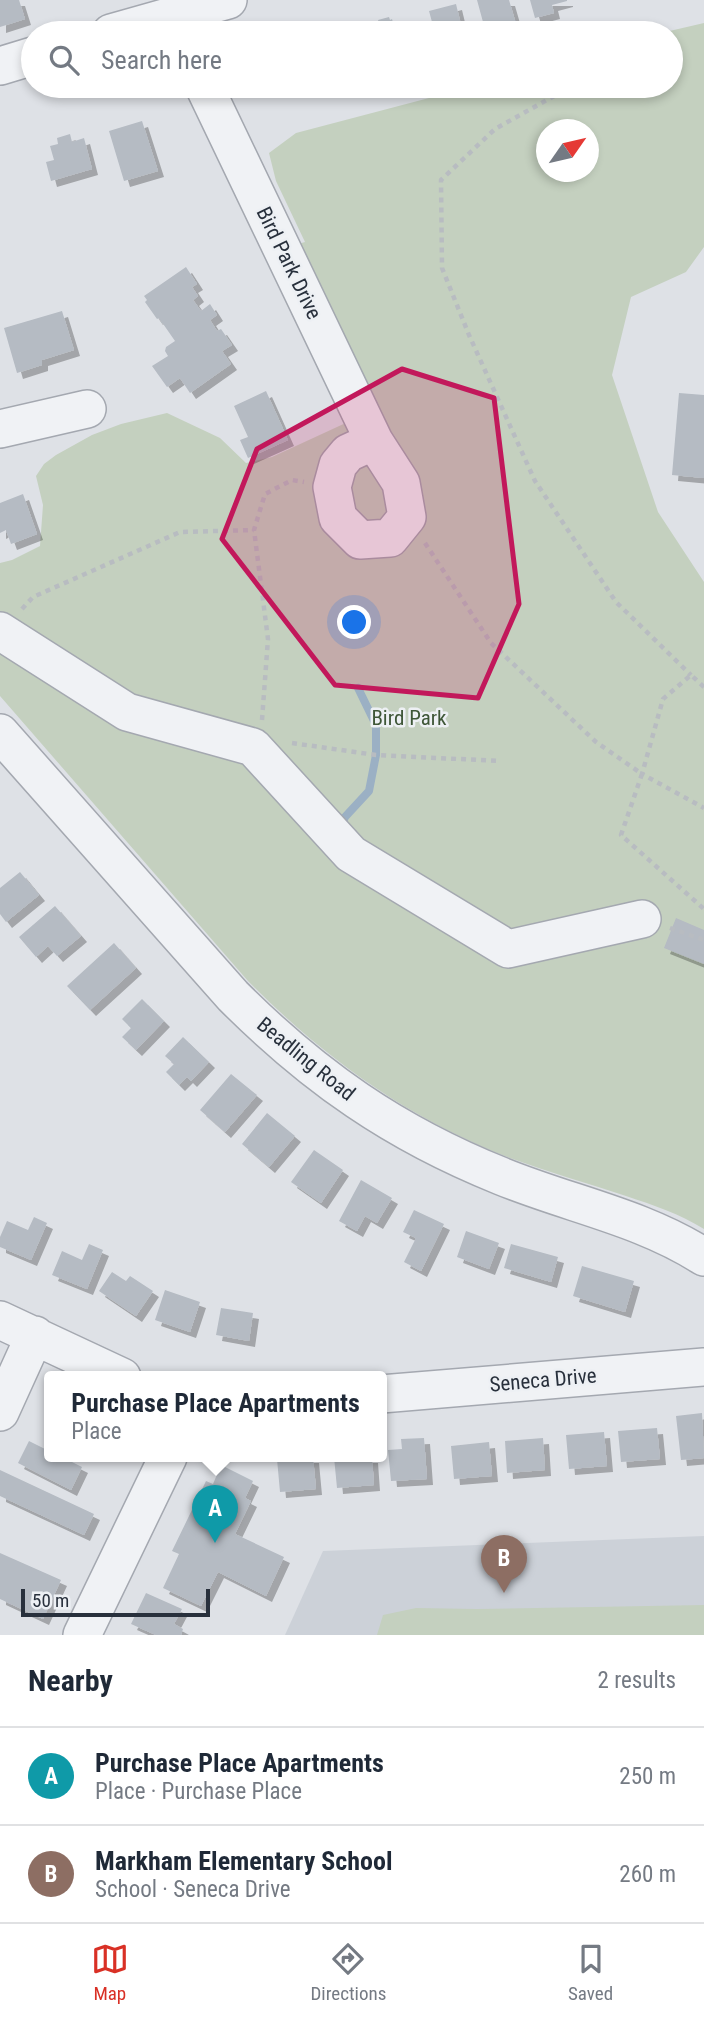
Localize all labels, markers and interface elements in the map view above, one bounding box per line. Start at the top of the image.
search box [21,21,683,98]
icon: search [45,41,83,79]
text: Search here [101,45,222,75]
north arrow [536,119,599,182]
street label: Bird Park Drive [251,203,327,323]
your location [337,605,371,639]
park label: Bird Park [371,706,447,730]
street label: Beadling Road [252,1012,360,1106]
street label: Seneca Drive [489,1363,598,1397]
popup [44,1371,387,1462]
text: Purchase Place Apartments [71,1388,360,1418]
text: Place [71,1418,122,1445]
pin: A [192,1485,238,1543]
pin: B [481,1535,527,1593]
scale bar [21,1586,210,1618]
text: 50 m [32,1589,69,1612]
text: Nearby [28,1663,113,1698]
text: 2 results [598,1667,676,1694]
text: Purchase Place Apartments [95,1748,384,1778]
text: A [44,1763,58,1790]
text: 250 m [619,1763,676,1790]
text: Place · Purchase Place [95,1778,302,1805]
text: Markham Elementary School [95,1846,392,1876]
text: B [45,1861,57,1888]
text: 260 m [619,1861,676,1888]
text: School · Seneca Drive [95,1876,291,1903]
tab: Map [91,1940,129,2005]
tab: Directions [310,1940,386,2005]
tab: Saved [568,1940,613,2005]

